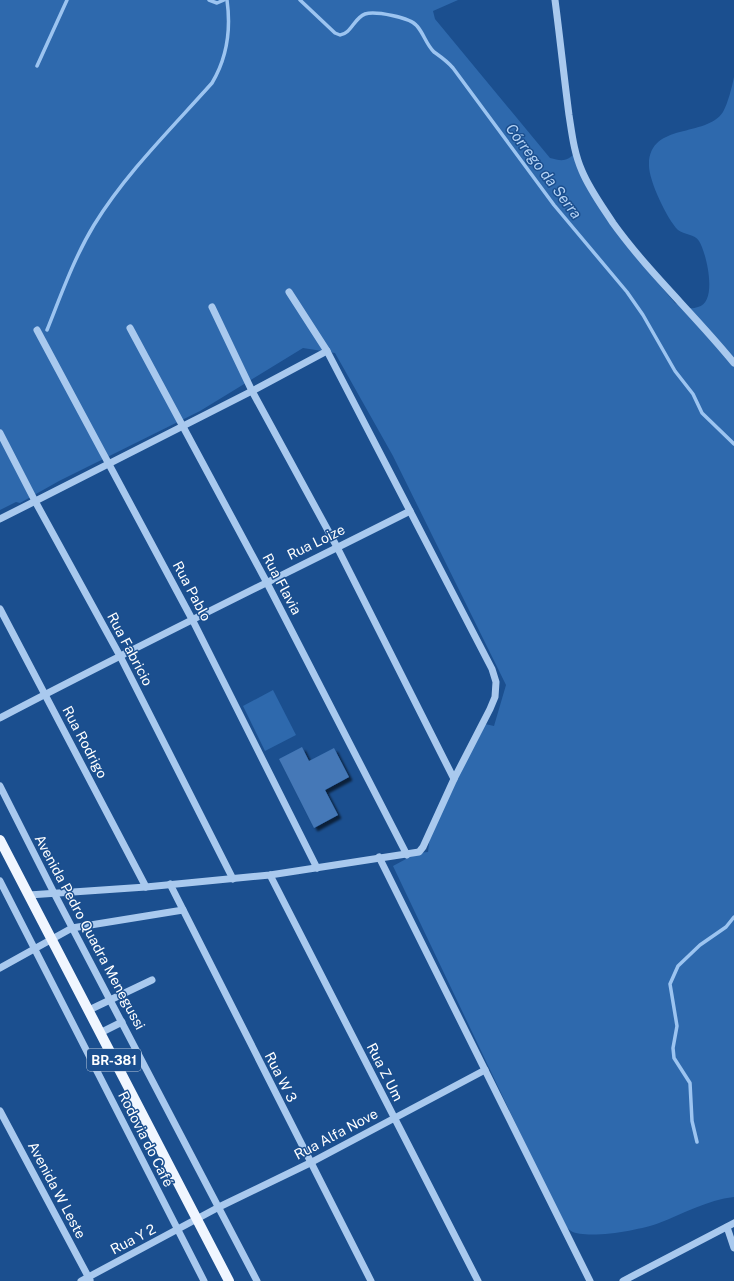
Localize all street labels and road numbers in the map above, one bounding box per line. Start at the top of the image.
street label: Rua Loize [284,521,348,563]
street label: Rua Flavia [259,551,305,617]
street label: Rua Pablo [170,558,214,624]
street label: Rua Fabricio [104,610,156,688]
street label: Rua Rodrigo [59,703,111,781]
street label: Avenida Pedro Quadra Menegussi [32,832,148,1032]
street label: Rua Z Um [364,1040,406,1104]
road number: BR-381 [87,1049,141,1071]
street label: Rua W 3 [262,1049,300,1105]
street label: Rodovia do Café [115,1089,177,1189]
street label: Rua Alfa Nove [291,1105,381,1163]
street label: Avenida W Leste [25,1139,89,1241]
street label: Rua Y 2 [108,1221,158,1257]

